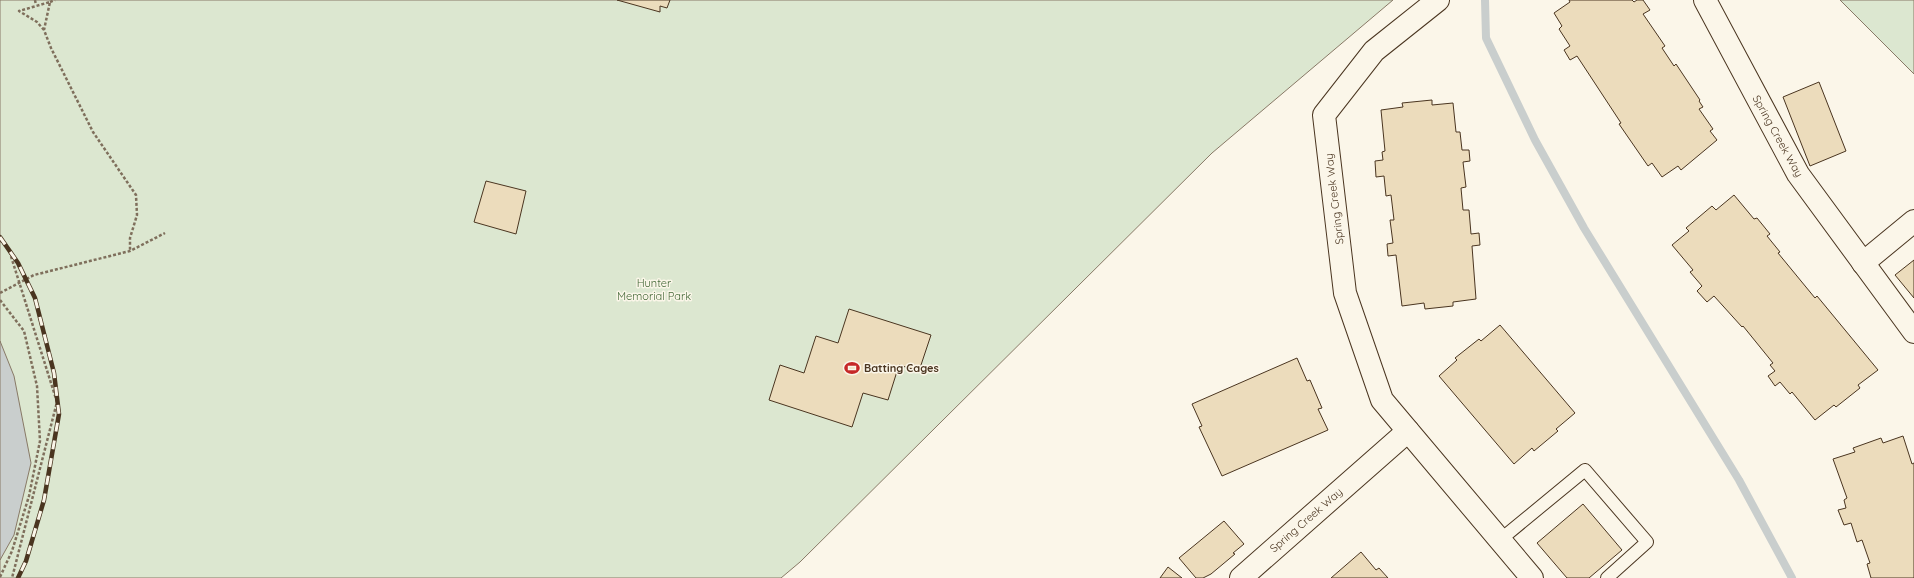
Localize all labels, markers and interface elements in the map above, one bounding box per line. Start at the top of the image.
street label: Spring Creek Way [1750,93,1806,179]
street label: Spring Creek Way [1321,153,1347,245]
park label: Hunter Memorial Park [617,276,691,303]
sports icon: Batting Cages [843,359,861,377]
place label: Batting Cages [864,361,939,375]
street label: Spring Creek Way [1267,485,1345,555]

